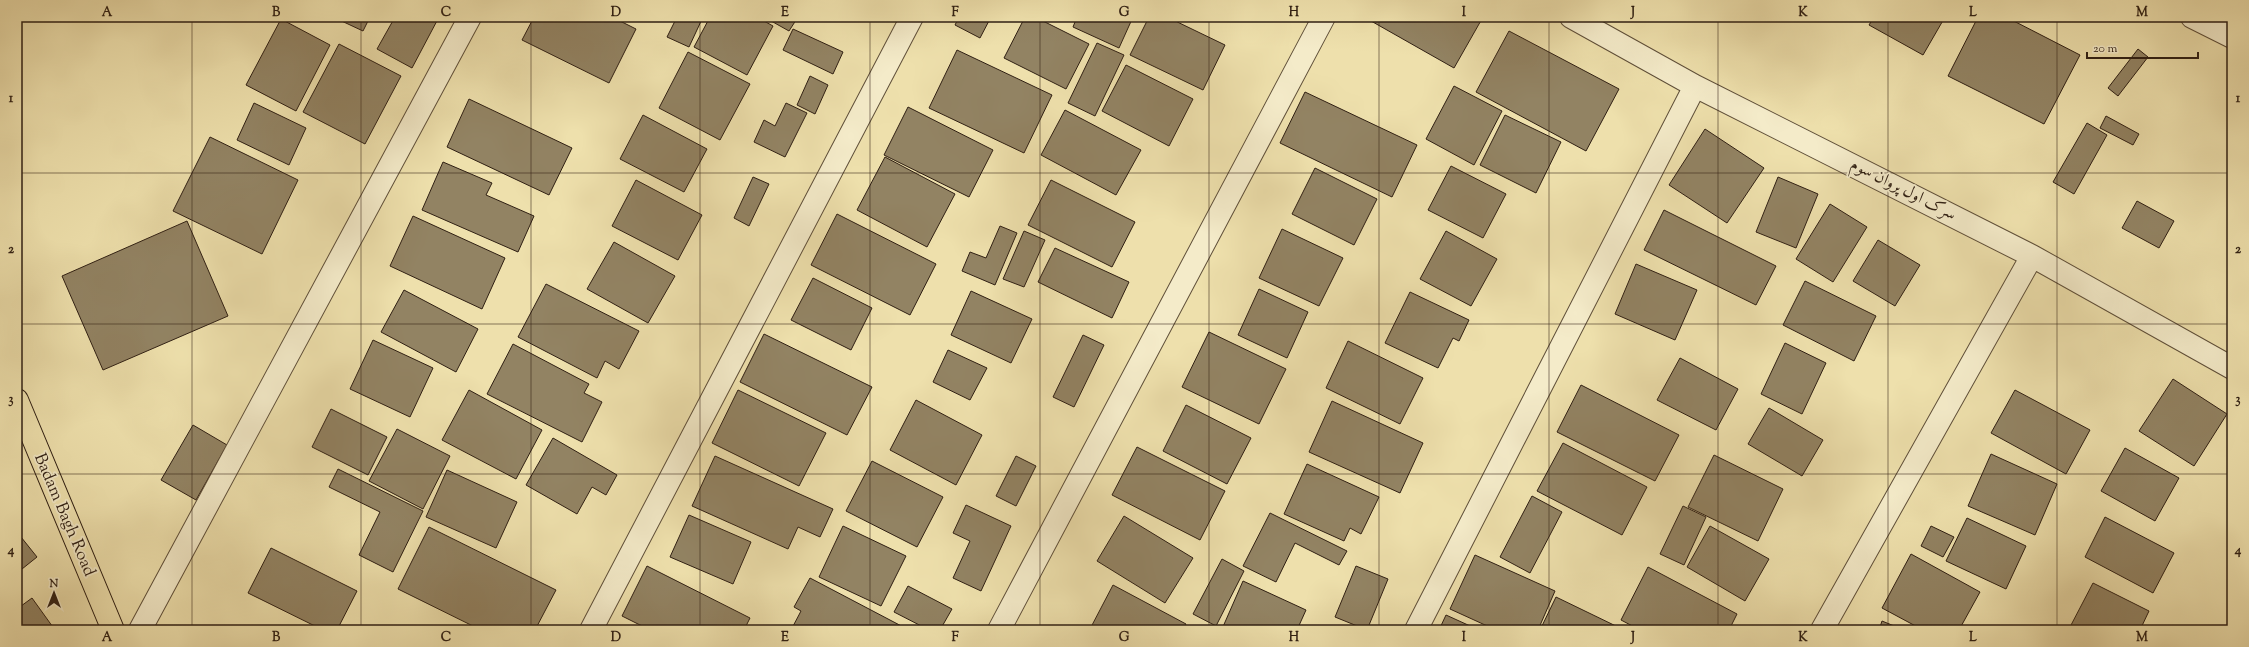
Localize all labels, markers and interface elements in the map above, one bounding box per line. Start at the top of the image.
text: A [102,4,113,22]
text: B [272,4,281,22]
text: C [441,4,451,22]
text: D [611,4,621,22]
text: E [781,4,789,22]
text: F [951,4,959,22]
text: G [1119,4,1130,22]
text: H [1289,4,1300,22]
text: I [1462,4,1467,22]
text: J [1630,4,1635,22]
text: K [1798,4,1808,22]
text: L [1969,4,1977,22]
text: M [2136,4,2148,22]
scale bar [2087,34,2198,60]
text: 20 m [2093,40,2118,58]
text: 1 [9,90,14,108]
text: 1 [2236,90,2241,108]
street label: سرک اول پروان سوم [1845,153,1960,228]
text: 2 [8,241,15,259]
text: 2 [2235,241,2242,259]
text: 3 [8,391,14,409]
text: 3 [2235,391,2241,409]
street label: Badam Bagh Road [27,450,101,581]
text: 4 [7,542,15,560]
text: 4 [2234,542,2242,560]
north arrow [34,573,74,613]
text: N [49,576,59,592]
text: A [102,629,113,647]
text: B [272,629,281,647]
text: C [441,629,451,647]
text: D [611,629,621,647]
text: E [781,629,789,647]
text: F [951,629,959,647]
text: G [1119,629,1130,647]
text: H [1289,629,1300,647]
text: I [1462,629,1467,647]
text: J [1630,629,1635,647]
text: K [1798,629,1808,647]
text: L [1969,629,1977,647]
text: M [2136,629,2148,647]

